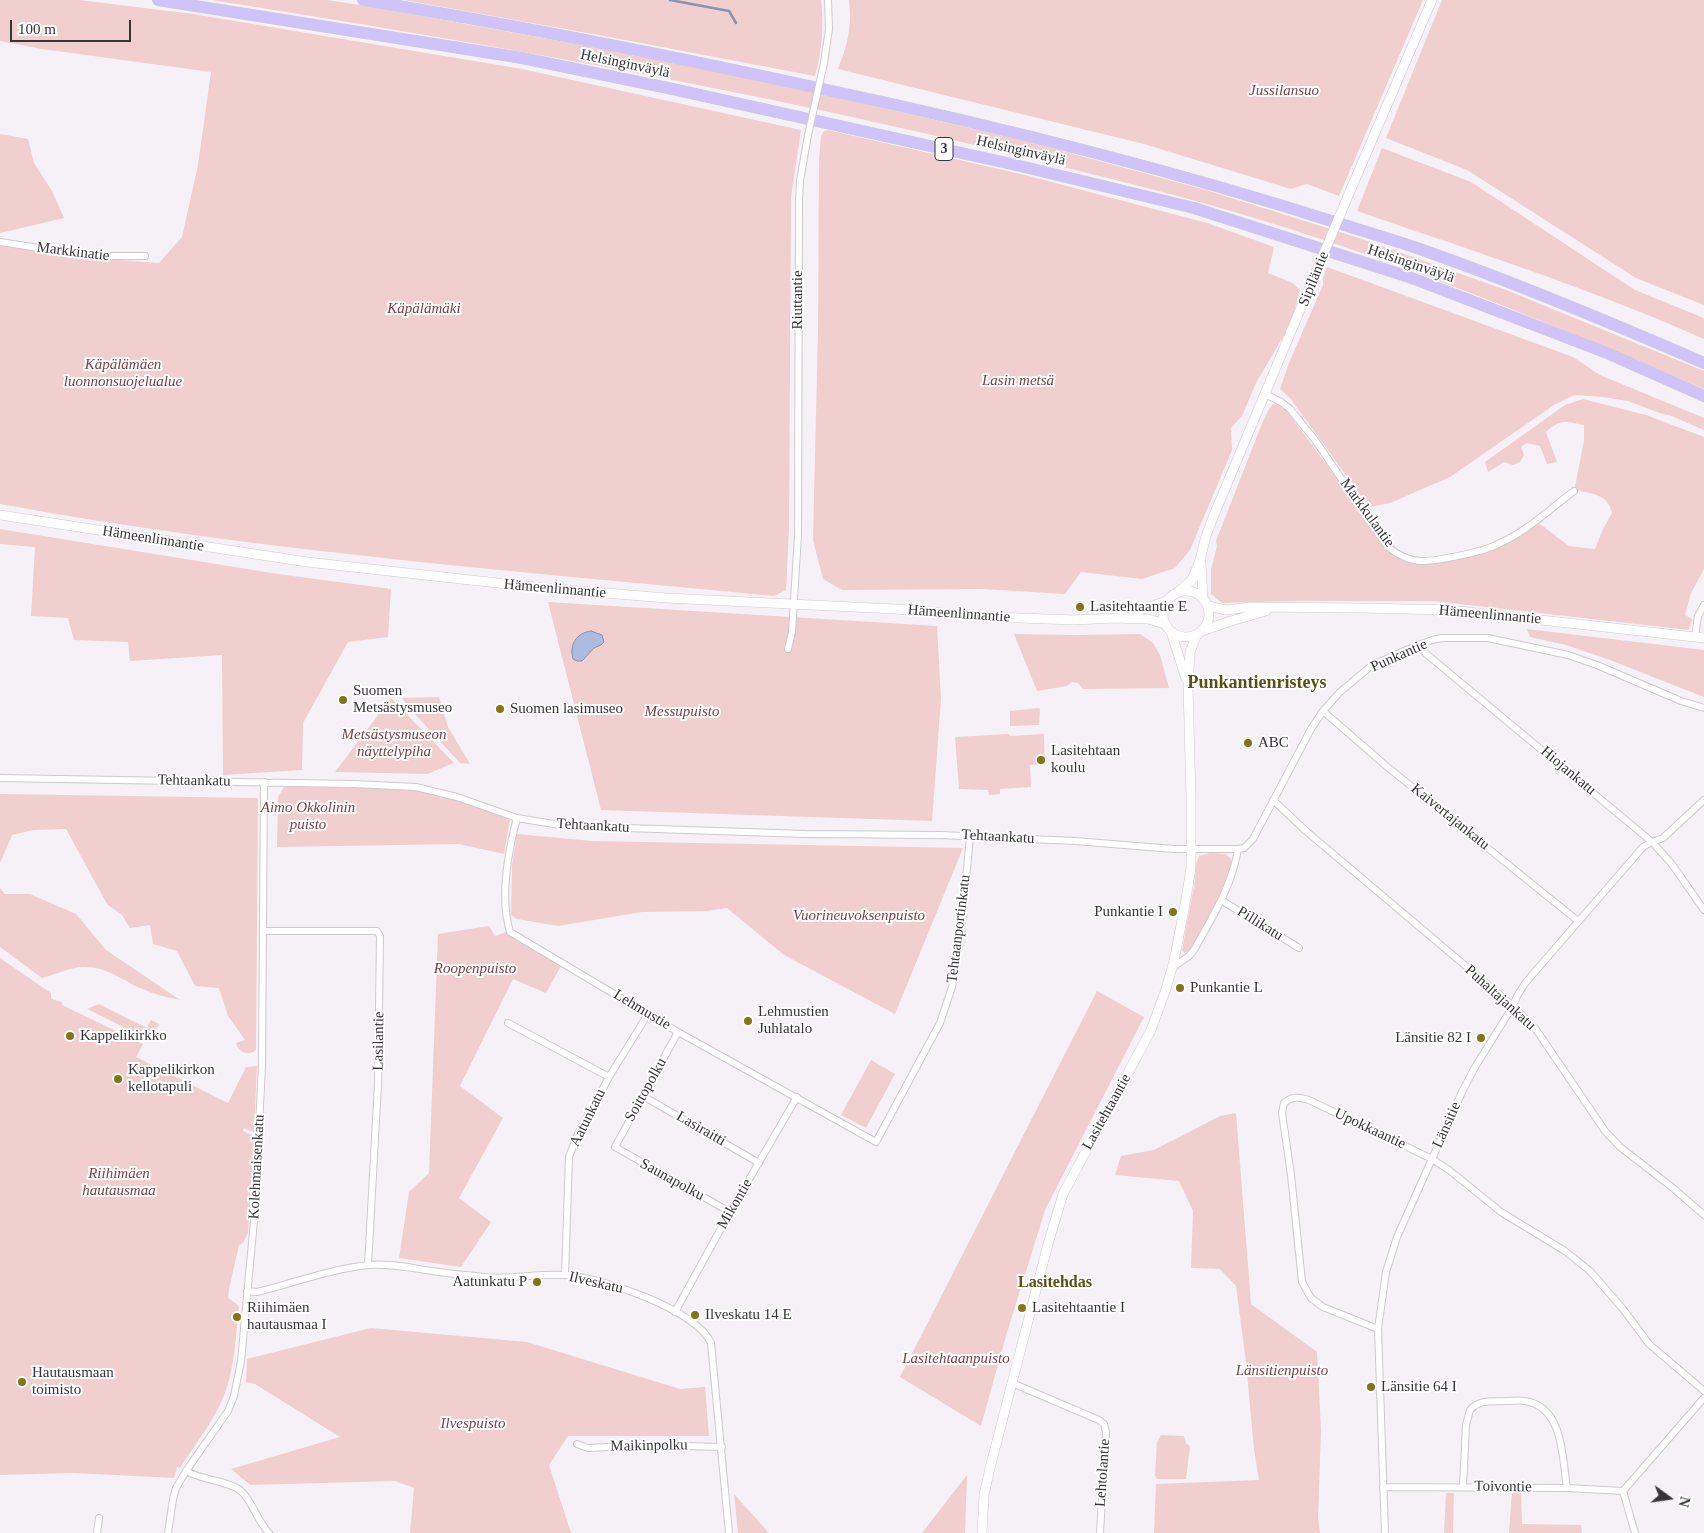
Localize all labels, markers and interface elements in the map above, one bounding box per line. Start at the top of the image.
scale bar [12,10,134,42]
text: 100 m [18,21,56,37]
street label: Helsinginväylä [579,46,671,82]
park label: Jussilansuo [1249,82,1319,100]
street label: Helsinginväylä [975,132,1067,170]
road number: 3 [935,138,953,160]
street label: Markkinatie [36,239,110,265]
street label: Helsinginväylä [1365,241,1457,287]
street label: Sipiläntie [1295,249,1333,309]
street label: Riuttantie [789,270,807,330]
park label: Käpälämäki [387,300,461,318]
park label: Käpälämäen luonnonsuojelualue [64,356,182,391]
park label: Lasin metsä [982,372,1054,390]
street label: Markkulantie [1336,475,1398,551]
street label: Hämeenlinnantie [101,522,205,556]
street label: Hämeenlinnantie [503,576,607,602]
place label: Lasitehtaantie E [1090,598,1187,616]
street label: Hämeenlinnantie [907,601,1011,627]
marker: Lasitehtaantie E [1074,601,1086,613]
street label: Hämeenlinnantie [1438,602,1542,628]
street label: Punkantie [1368,636,1430,676]
district label: Punkantienristeys [1187,672,1327,694]
place label: Suomen Metsästysmuseo [353,682,452,717]
marker: Suomen Metsästysmuseo [337,694,349,706]
place label: Suomen lasimuseo [510,700,623,718]
marker: Suomen lasimuseo [494,703,506,715]
park label: Messupuisto [644,703,720,721]
park label: Metsästysmuseon näyttelypiha [342,726,446,761]
place label: ABC [1258,734,1289,752]
marker: ABC [1242,737,1254,749]
place label: Lasitehtaan koulu [1051,742,1120,777]
street label: Hiojankatu [1537,743,1599,799]
marker: Lasitehtaan koulu [1035,754,1047,766]
street label: Tehtaankatu [157,771,231,791]
street label: Kaivertajankatu [1407,780,1493,854]
park label: Aimo Okkolinin puisto [261,799,355,834]
street label: Tehtaankatu [556,815,630,837]
street label: Tehtaankatu [961,826,1035,848]
street label: Tehtaanportinkatu [943,874,975,984]
place label: Punkantie I [1094,903,1163,921]
street label: Pillikatu [1234,903,1286,945]
marker: Punkantie I [1167,906,1179,918]
park label: Vuorineuvoksenpuisto [793,907,925,925]
park label: Roopenpuisto [434,960,516,978]
street label: Puhaltajankatu [1461,961,1539,1035]
place label: Punkantie L [1190,979,1263,997]
marker: Punkantie L [1174,982,1186,994]
street label: Lehmustie [610,986,674,1034]
place label: Lehmustien Juhlatalo [758,1003,829,1038]
street label: Lasilantie [369,1011,389,1071]
marker: Lehmustien Juhlatalo [742,1015,754,1027]
place label: Kappelikirkko [80,1027,167,1045]
place label: Länsitie 82 I [1395,1029,1471,1047]
marker: Kappelikirkko [64,1030,76,1042]
marker: Länsitie 82 I [1475,1032,1487,1044]
street label: Soittopolku [621,1055,671,1125]
place label: Kappelikirkon kellotapuli [128,1061,215,1096]
street label: Lasitehtaantie [1079,1071,1135,1153]
marker: Kappelikirkon kellotapuli [112,1073,124,1085]
street label: Aatunkatu [566,1086,610,1150]
street label: Länsitie [1429,1099,1465,1151]
street label: Upokkaantie [1331,1105,1409,1153]
street label: Lasiraitti [673,1108,729,1150]
street label: Kolehmaisenkatu [245,1114,269,1220]
street label: Saunapolku [637,1155,707,1205]
park label: Riihimäen hautausmaa [82,1165,156,1200]
street label: Mikontie [713,1176,757,1232]
street label: Ilveskatu [567,1268,625,1298]
place label: Aatunkatu P [452,1273,527,1291]
district label: Lasitehdas [1018,1273,1092,1293]
marker: Aatunkatu P [531,1276,543,1288]
place label: Riihimäen hautausmaa I [247,1299,327,1334]
place label: Lasitehtaantie I [1032,1299,1125,1317]
marker: Lasitehtaantie I [1016,1302,1028,1314]
place label: Ilveskatu 14 E [705,1306,792,1324]
marker: Ilveskatu 14 E [689,1309,701,1321]
marker: Riihimäen hautausmaa I [231,1311,243,1323]
park label: Lasitehtaanpuisto [902,1350,1010,1368]
park label: Länsitienpuisto [1236,1362,1328,1380]
place label: Hautausmaan toimisto [32,1364,114,1399]
marker: Hautausmaan toimisto [16,1376,28,1388]
place label: Länsitie 64 I [1381,1378,1457,1396]
marker: Länsitie 64 I [1365,1381,1377,1393]
park label: Ilvespuisto [441,1415,505,1433]
street label: Maikinpolku [610,1436,688,1456]
street label: Lehtolantie [1092,1438,1114,1508]
north arrow [1644,1473,1694,1523]
street label: Toivontie [1474,1478,1532,1496]
text: N [1676,1495,1693,1508]

